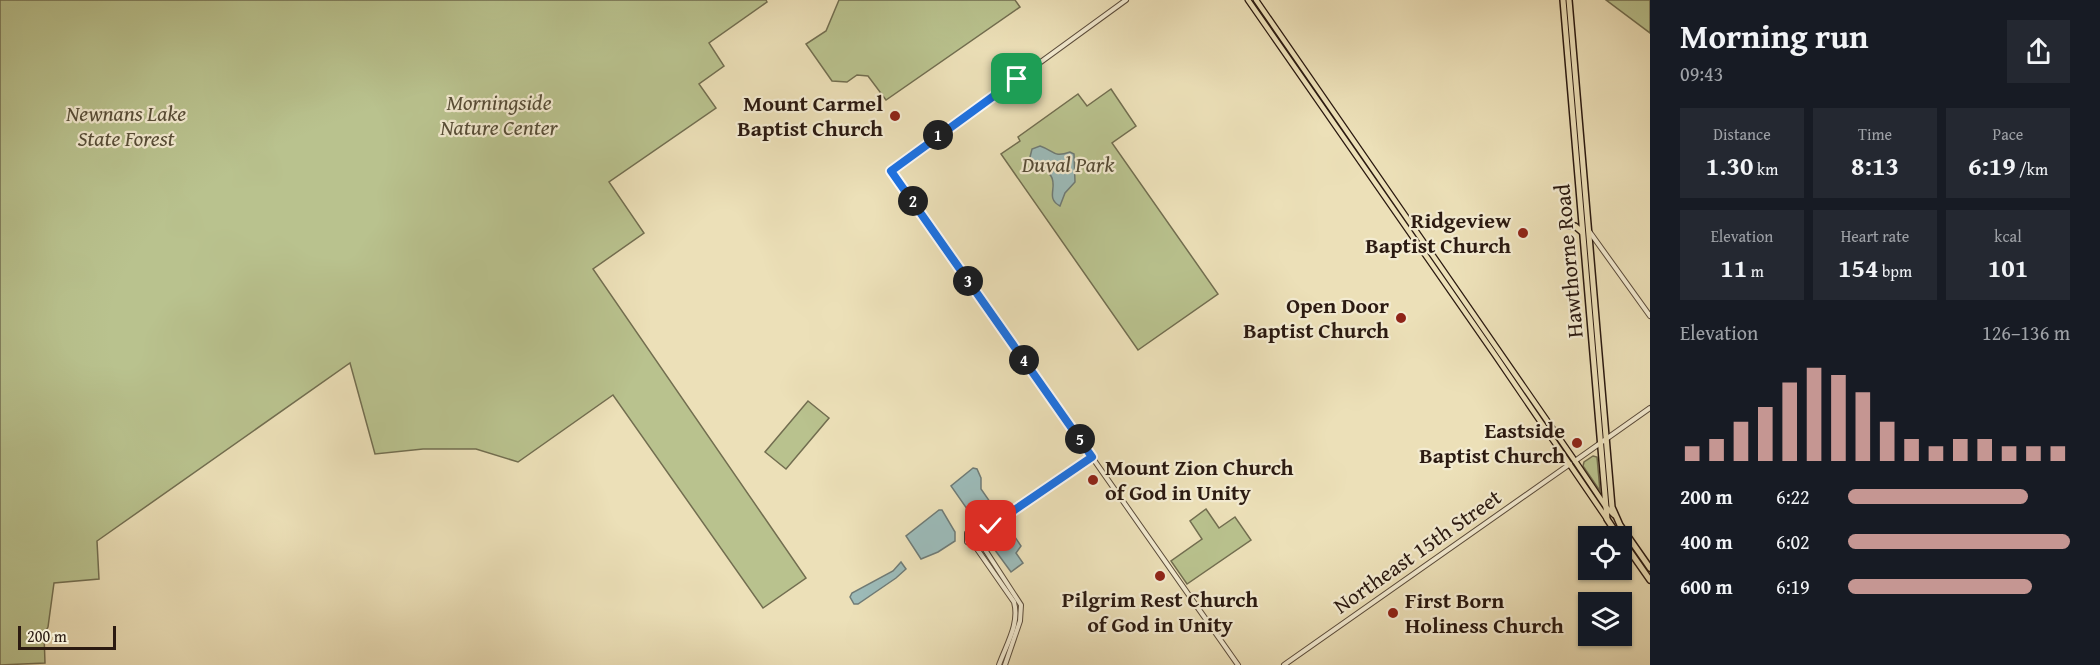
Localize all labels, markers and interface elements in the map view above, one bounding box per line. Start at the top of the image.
text: Morning run [1680,12,1869,60]
button: share [2007,20,2070,83]
pin [991,53,1042,104]
text: 09:43 [1680,59,1723,88]
icon: arrive [1000,62,1033,95]
park label: Morningside Nature Center [439,86,559,143]
place label: Mount Carmel Baptist Church [737,87,883,144]
park label: Newnans Lake State Forest [65,97,186,154]
marker: Mount Carmel Baptist Church [888,109,902,123]
pin: 1 [923,120,953,150]
text: Distance [1713,122,1771,146]
text: Time [1858,122,1892,146]
text: Pace [1993,122,2023,146]
text: 1 [934,123,942,147]
text: 1.30 [1706,146,1754,185]
text: 8:13 [1851,146,1899,185]
text: 6:19 [1968,146,2016,185]
park label: Duval Park [1021,148,1115,180]
text: km [1754,157,1778,181]
text: /km [2016,157,2048,181]
street label: Hawthorne Road [1545,183,1591,339]
pin: 2 [898,186,928,216]
text: 2 [909,189,917,213]
place label: Ridgeview Baptist Church [1365,204,1511,261]
text: Elevation [1711,224,1773,248]
text: Heart rate [1841,224,1909,248]
text: kcal [1994,224,2022,248]
marker: Ridgeview Baptist Church [1516,226,1530,240]
text: 11 [1720,248,1747,287]
text: 154 [1838,248,1878,287]
text: 101 [1988,248,2028,287]
text: m [1747,259,1764,283]
text: bpm [1878,259,1912,283]
pin: 3 [953,266,983,296]
text: 3 [964,269,972,293]
place label: Open Door Baptist Church [1243,289,1389,346]
marker: Open Door Baptist Church [1394,311,1408,325]
text: Elevation [1680,318,1758,347]
text: 126–136 m [1982,318,2070,347]
pin: 4 [1009,345,1039,375]
text: 4 [1020,348,1028,372]
place label: Eastside Baptist Church [1419,414,1565,471]
pin: 5 [1065,424,1095,454]
text: 5 [1076,427,1084,451]
marker: Eastside Baptist Church [1570,436,1584,450]
place label: Mount Zion Church of God in Unity [1105,451,1294,508]
marker: Mount Zion Church of God in Unity [1086,473,1100,487]
street label: Northeast 15th Street [1326,481,1508,621]
text: 200 m [1680,482,1733,511]
text: 6:22 [1776,482,1810,511]
pin [965,500,1016,551]
icon: check [974,509,1007,542]
map controls [1578,526,1632,646]
button: locate [1578,526,1632,580]
text: 400 m [1680,527,1733,556]
text: 6:02 [1776,527,1810,556]
marker: Pilgrim Rest Church of God in Unity [1153,569,1167,583]
text: 600 m [1680,572,1733,601]
text: 6:19 [1776,572,1810,601]
place label: Pilgrim Rest Church of God in Unity [1062,583,1258,640]
place label: First Born Holiness Church [1405,584,1564,641]
button: layers [1578,592,1632,646]
marker: First Born Holiness Church [1386,606,1400,620]
scale bar [18,623,116,650]
text: 200 m [27,624,67,648]

